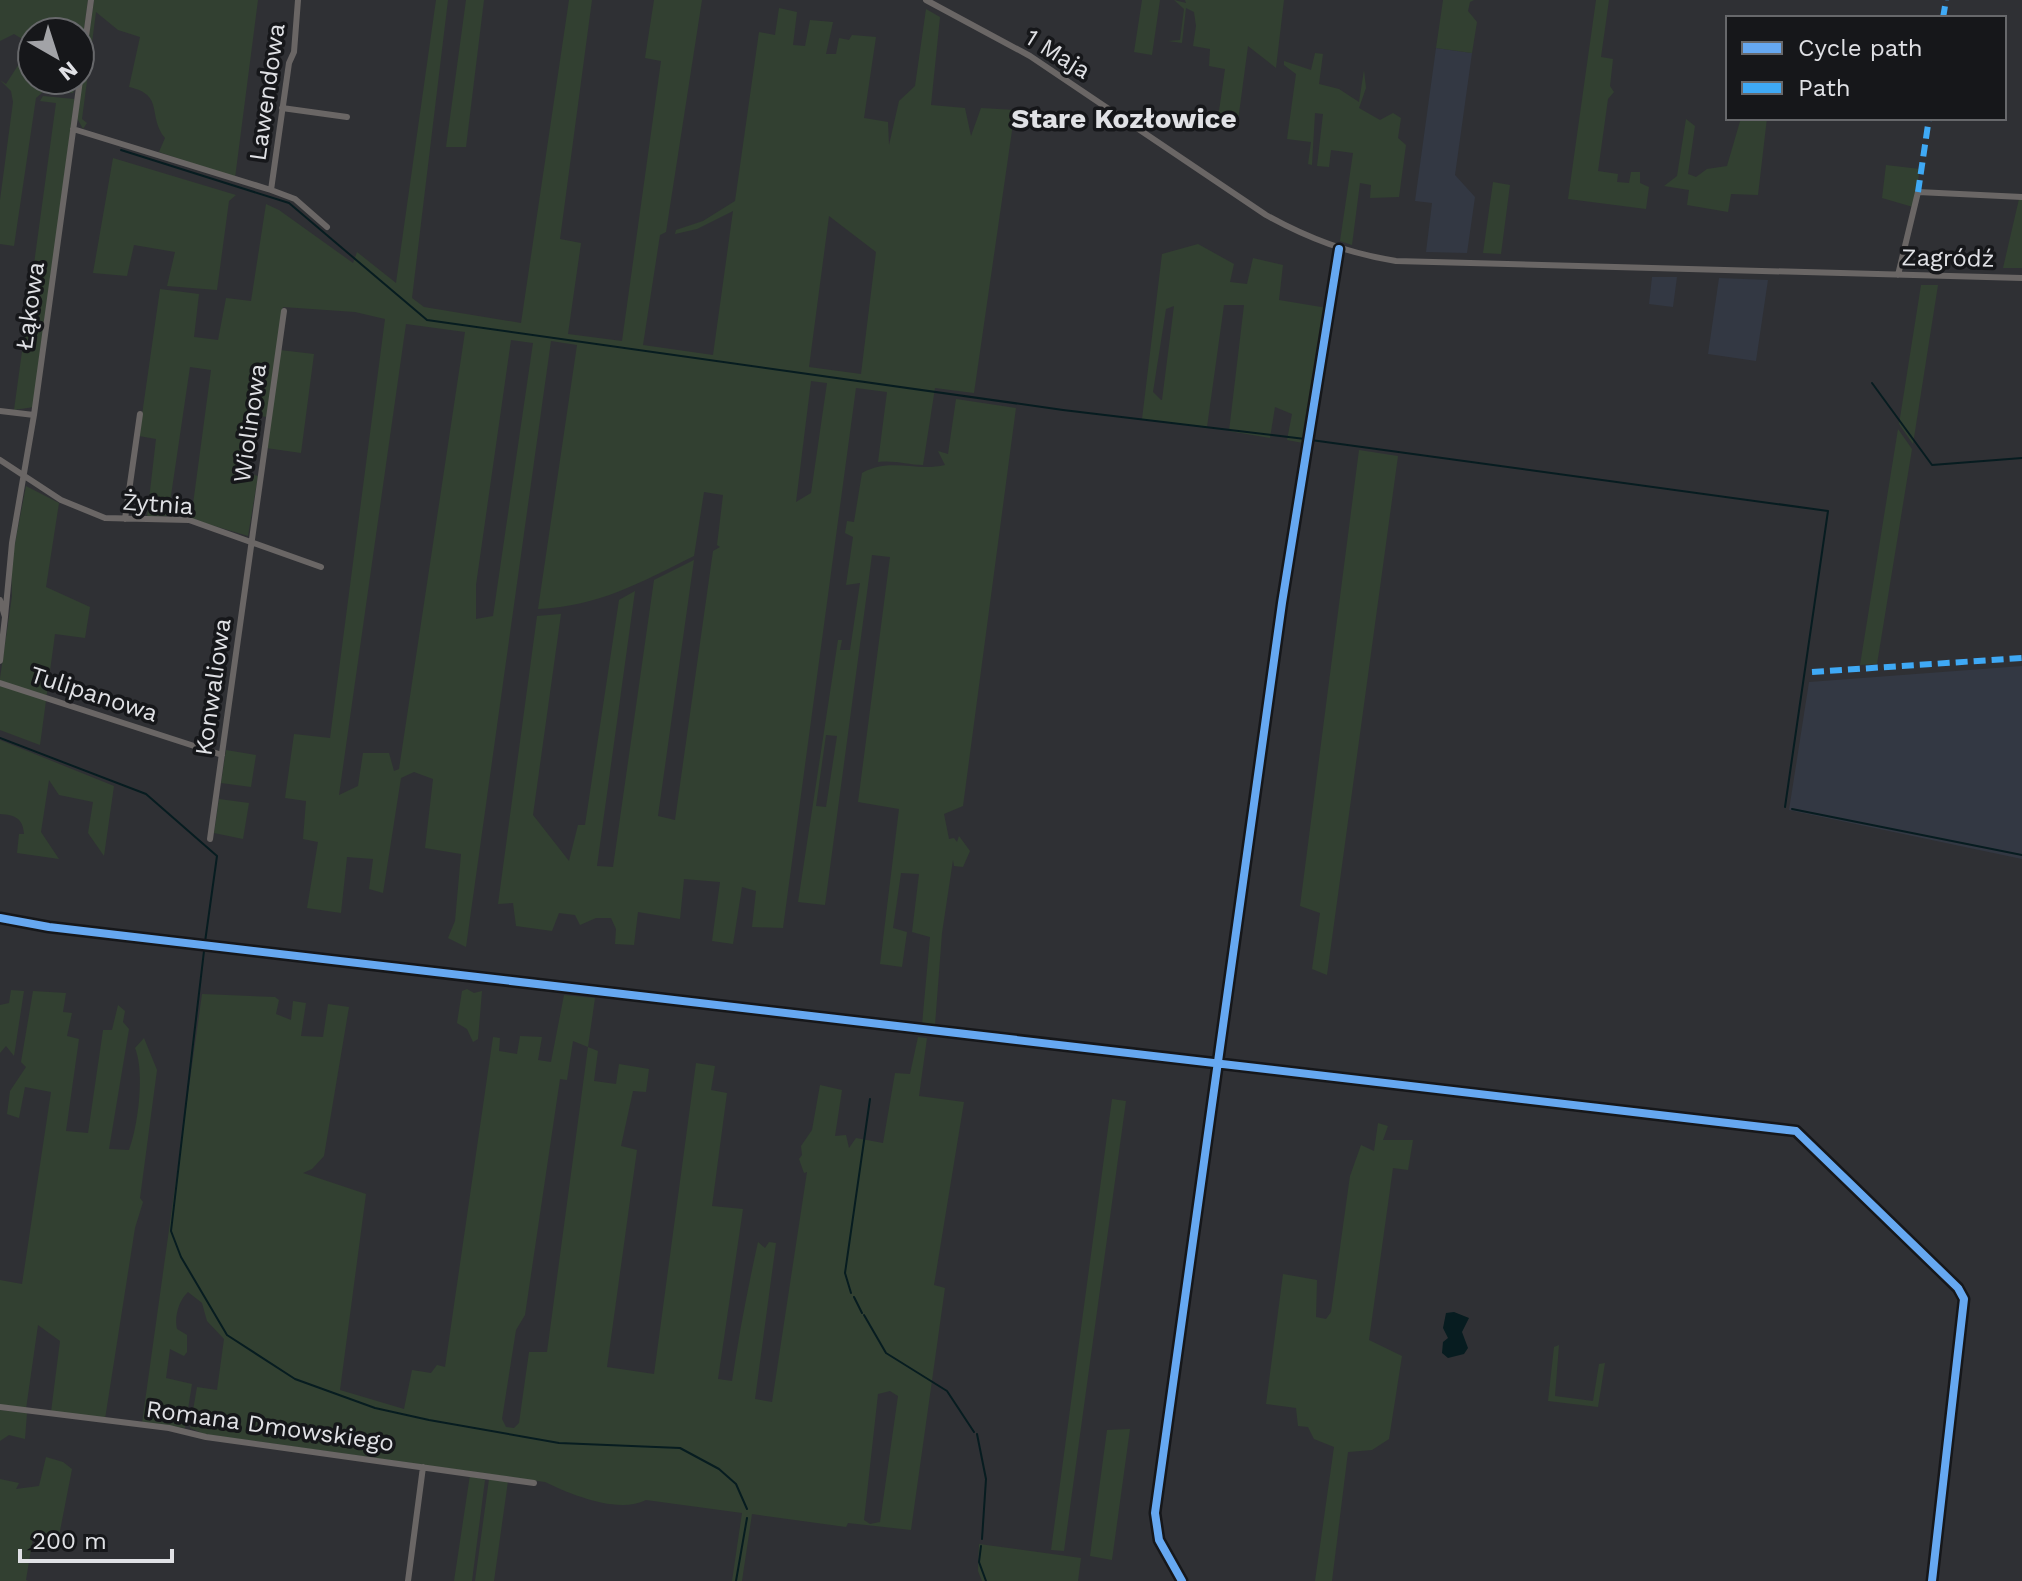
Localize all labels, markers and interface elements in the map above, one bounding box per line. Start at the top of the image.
north arrow [16,16,96,96]
legend [1726,16,2006,120]
street label: Lawendowa [243,21,291,163]
street label: 1 Maja [1020,23,1096,85]
text: Cycle path [1798,34,1923,62]
text: N [54,56,82,86]
text: Path [1798,74,1851,102]
district label: Stare Kozłowice [1011,102,1237,135]
street label: Zagródź [1901,243,1995,273]
street label: Łąkowa [10,260,50,352]
street label: Wiolinowa [228,362,272,484]
street label: Żytnia [122,488,194,520]
street label: Konwaliowa [190,617,236,757]
street label: Tulipanowa [27,660,161,728]
street label: Romana Dmowskiego [144,1395,396,1457]
scale bar [20,1513,172,1563]
text: 200 m [32,1527,107,1555]

